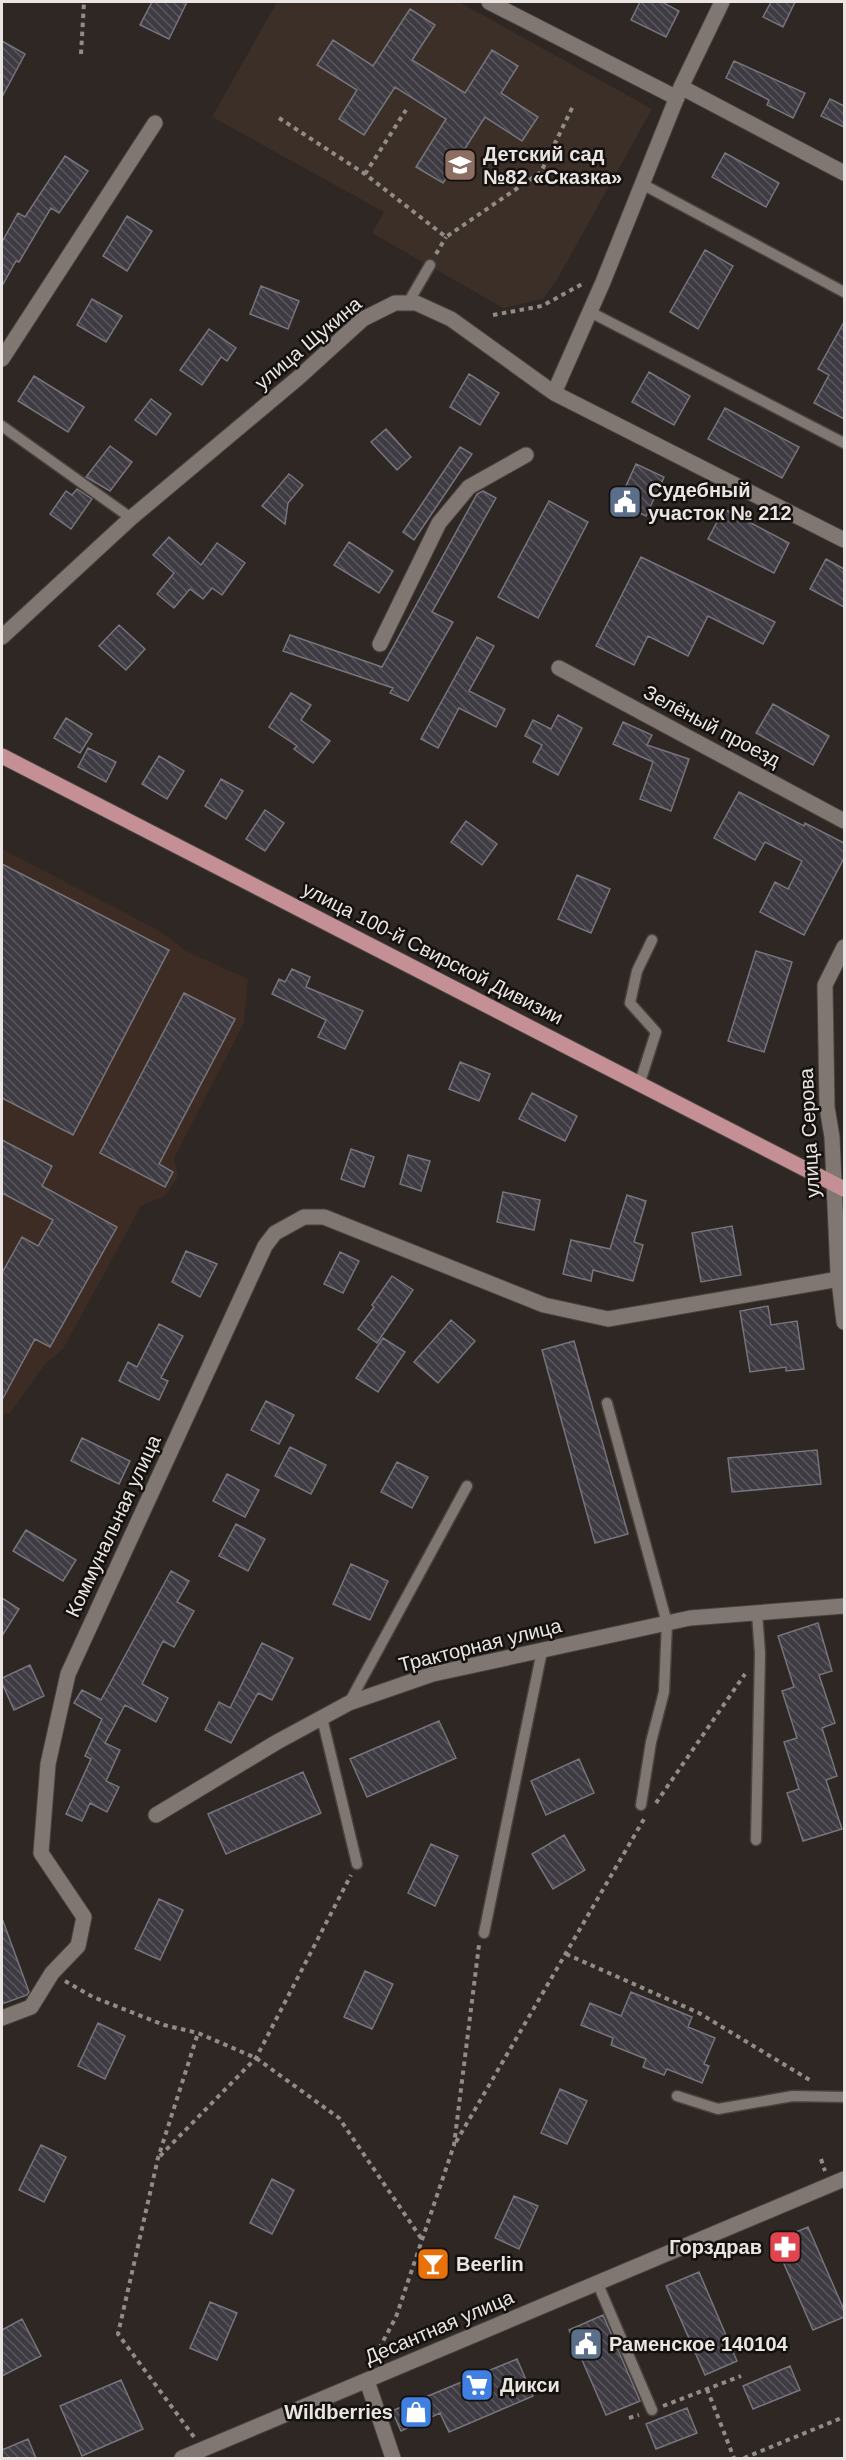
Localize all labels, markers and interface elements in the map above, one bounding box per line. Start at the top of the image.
place label: Детский сад №82 «Сказка» [483,143,622,188]
school or university icon: Детский сад №82 «Сказка» [442,147,478,183]
street label: улица Щукина [250,292,366,394]
place label: Судебный участок № 212 [648,479,792,524]
public building icon: Судебный участок № 212 [607,484,643,520]
street label: Зелёный проезд [640,681,784,771]
street label: улица 100-й Свирской Дивизии [299,877,567,1029]
street label: улица Серова [795,1067,823,1198]
street label: Коммунальная улица [61,1431,165,1621]
street label: Тракторная улица [396,1614,565,1676]
pharmacy icon: Горздрав [767,2229,803,2265]
place label: Горздрав [669,2236,762,2258]
bar icon: Beerlin [415,2246,451,2282]
place label: Beerlin [456,2253,524,2275]
street label: Десантная улица [361,2285,518,2368]
public building icon: Раменское 140104 [568,2326,604,2362]
place label: Раменское 140104 [609,2333,789,2355]
supermarket icon: Дикси [459,2367,495,2403]
place label: Дикси [500,2374,560,2396]
shop icon: Wildberries [398,2394,434,2430]
place label: Wildberries [284,2401,393,2423]

